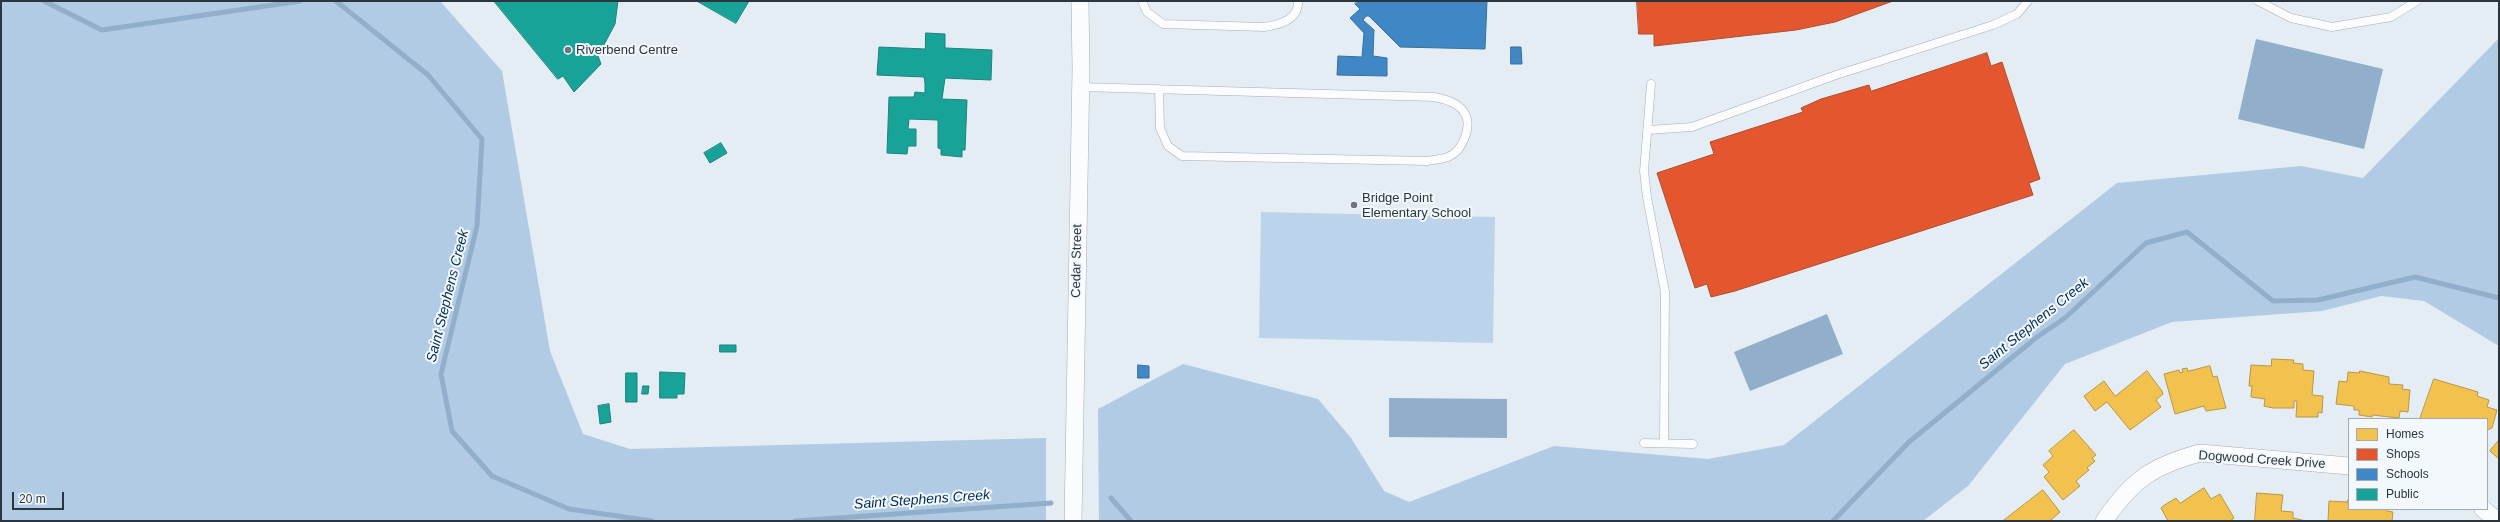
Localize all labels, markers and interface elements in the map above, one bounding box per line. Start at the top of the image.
place label: Riverbend Centre [576,42,678,58]
marker: Riverbend Centre [563,45,573,55]
place label: Bridge Point Elementary School [1362,190,1471,221]
marker: Bridge Point Elementary School [1349,200,1359,210]
street label: Cedar Street [1069,224,1085,298]
water label: Saint Stephens Creek [423,228,473,364]
water label: Saint Stephens Creek [1976,275,2092,373]
legend [2348,418,2488,510]
text: Homes [2386,427,2424,441]
text: Shops [2386,447,2420,461]
street label: Dogwood Creek Drive [2198,448,2326,472]
text: Schools [2386,467,2429,481]
scale bar [14,484,66,510]
water label: Saint Stephens Creek [853,487,991,513]
text: Public [2386,487,2419,501]
text: 20 m [19,492,46,506]

